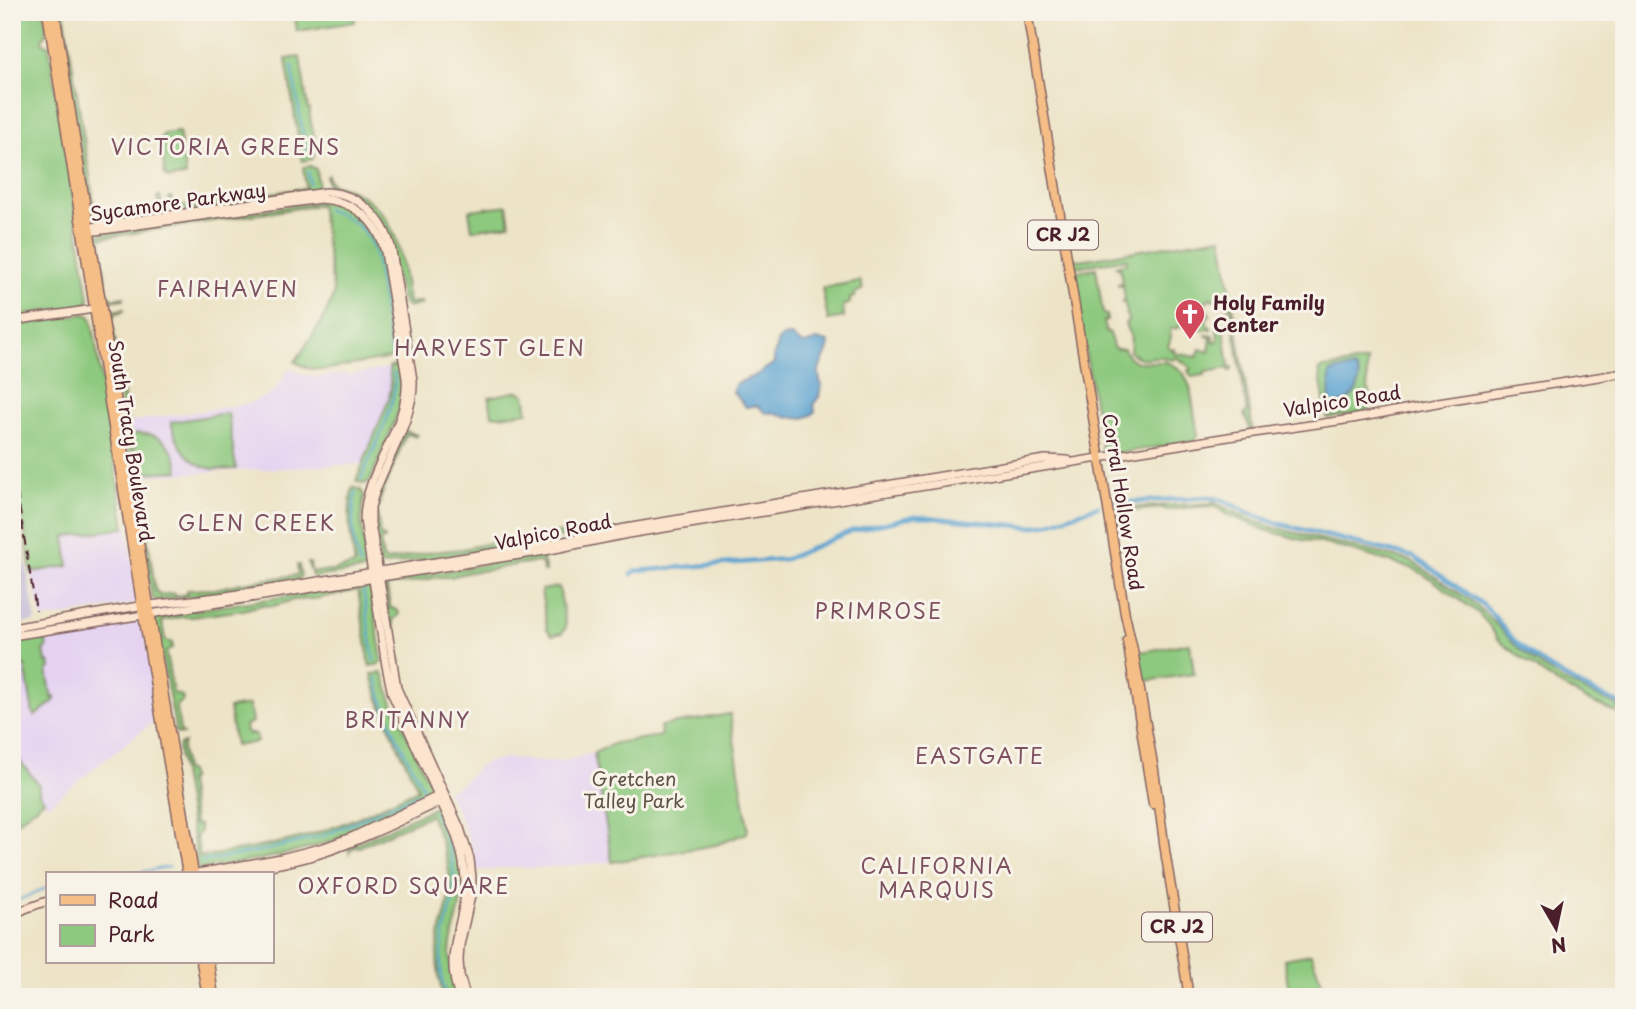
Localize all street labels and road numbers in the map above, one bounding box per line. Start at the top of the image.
street label: Sycamore Parkway [88,175,267,227]
road number: CR J2 [1028,220,1098,249]
street label: South Tracy Boulevard [102,338,162,544]
street label: Valpico Road [1281,377,1403,423]
street label: Corral Hollow Road [1096,411,1152,592]
street label: Valpico Road [492,506,614,556]
road number: CR J2 [1142,912,1212,942]

